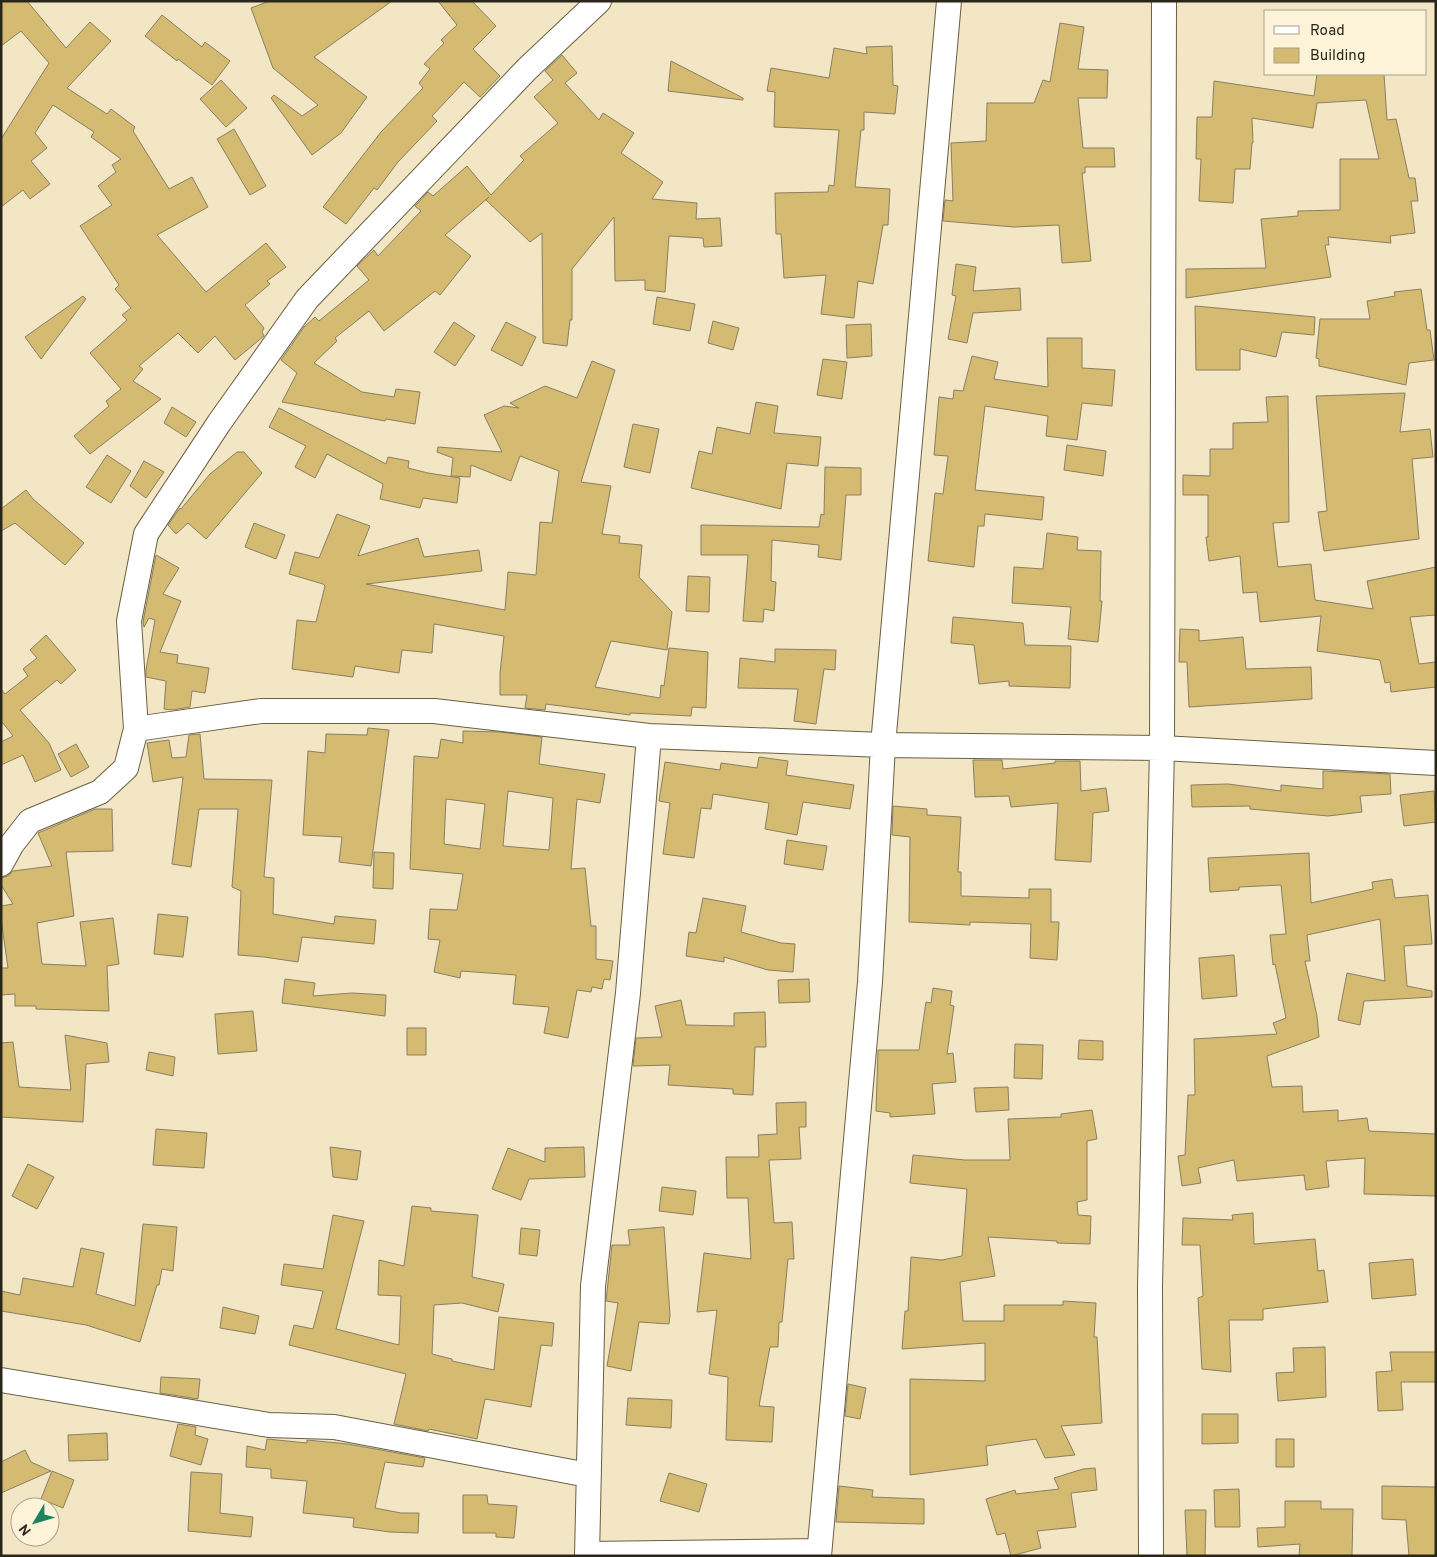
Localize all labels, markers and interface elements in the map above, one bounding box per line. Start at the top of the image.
legend [1264,10,1427,75]
text: Road [1310,22,1345,41]
text: Building [1310,47,1365,66]
north arrow [10,1497,60,1547]
text: N [16,1520,36,1538]

